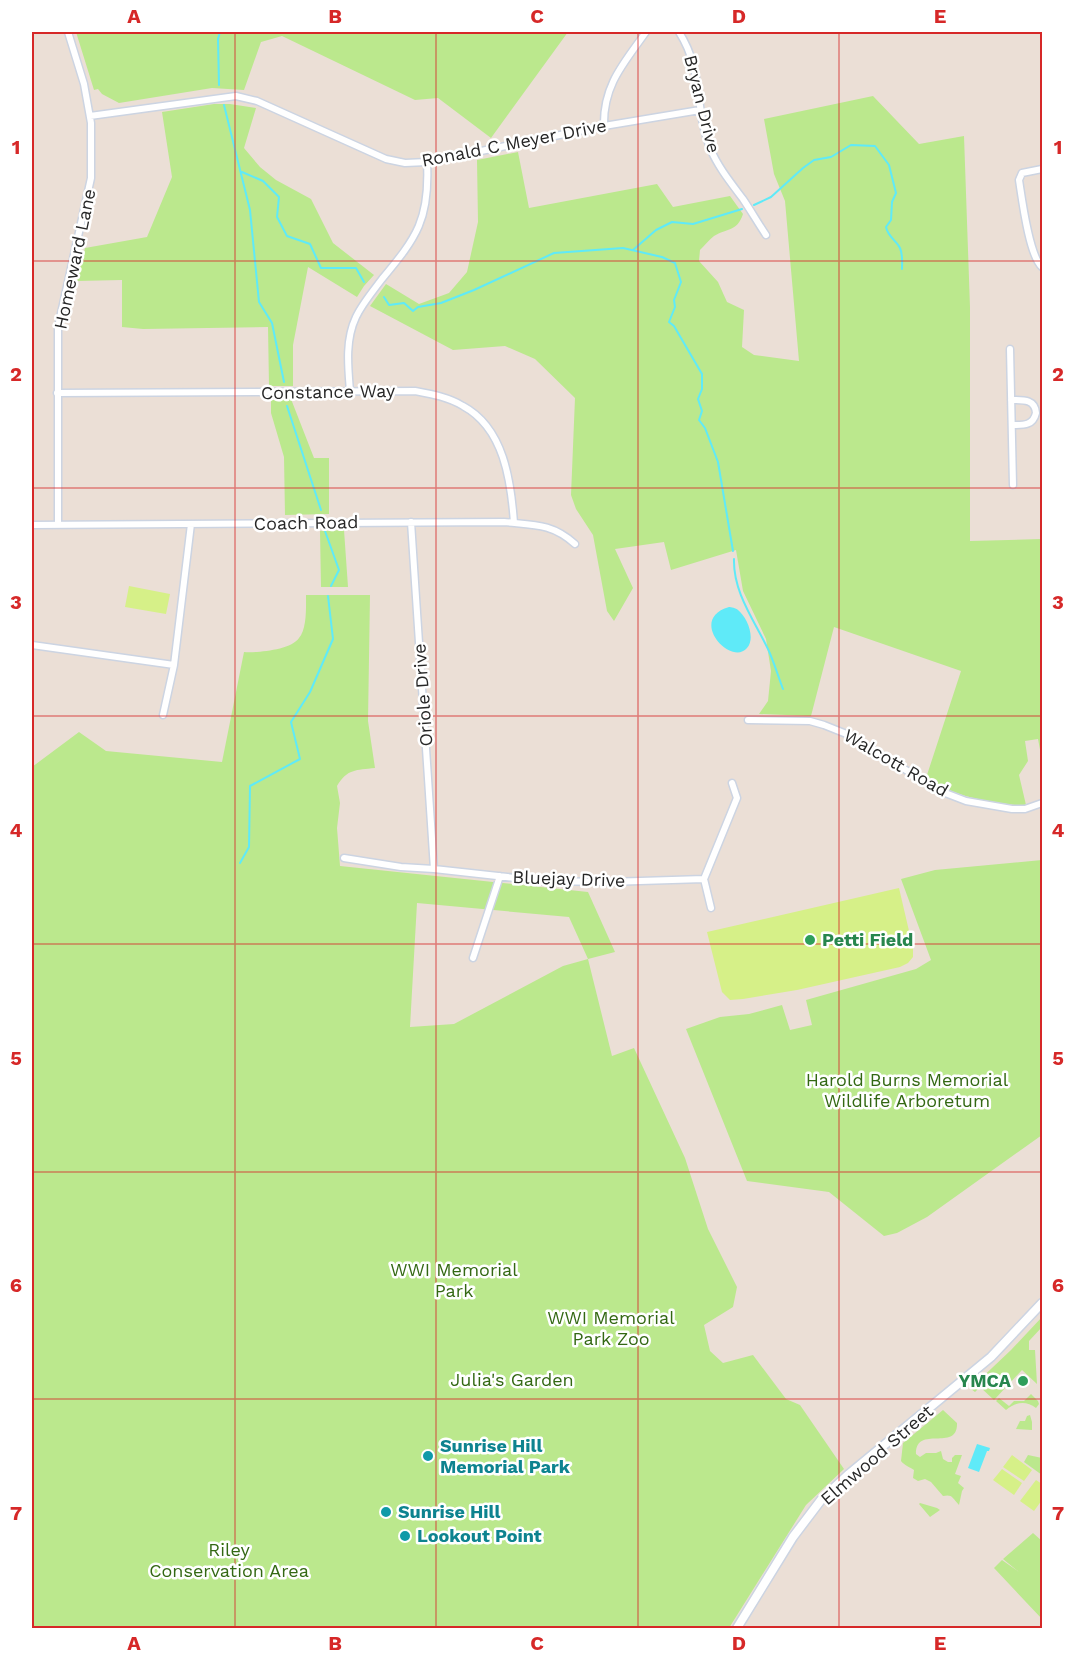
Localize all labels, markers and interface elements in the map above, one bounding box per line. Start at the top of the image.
text: A [127,4,141,28]
text: B [328,4,342,28]
text: C [530,4,544,28]
text: D [732,4,746,28]
text: E [934,4,946,28]
street label: Bryan Drive [680,53,725,155]
street label: Ronald C Meyer Drive [420,114,608,171]
text: 1 [12,135,20,159]
text: 1 [1054,135,1062,159]
street label: Homeward Lane [49,187,100,331]
text: 2 [10,362,22,386]
text: 2 [1052,362,1064,386]
street label: Constance Way [261,380,396,403]
street label: Coach Road [253,511,358,534]
text: 3 [10,590,22,614]
text: 3 [1052,590,1064,614]
street label: Oriole Drive [408,643,437,747]
street label: Walcott Road [840,724,952,801]
text: 4 [10,818,23,842]
text: 4 [1052,818,1065,842]
street label: Bluejay Drive [512,866,626,891]
place label: Petti Field [822,929,913,950]
marker: Petti Field [803,933,817,947]
text: 5 [10,1046,22,1070]
text: 5 [1052,1046,1064,1070]
park label: Harold Burns Memorial Wildlife Arboretum [806,1069,1009,1111]
park label: WWI Memorial Park [390,1259,518,1301]
text: 6 [10,1273,22,1297]
text: 6 [1052,1273,1064,1297]
park label: WWI Memorial Park Zoo [547,1307,675,1349]
park label: Julia's Garden [450,1369,574,1390]
place label: YMCA [958,1370,1012,1391]
marker: YMCA [1016,1374,1030,1388]
street label: Elmwood Street [816,1400,937,1509]
place label: Sunrise Hill Memorial Park [440,1435,571,1477]
marker: Sunrise Hill Memorial Park [421,1449,435,1463]
text: 7 [10,1501,22,1525]
place label: Sunrise Hill [398,1501,500,1522]
text: 7 [1052,1501,1064,1525]
marker: Sunrise Hill [379,1505,393,1519]
place label: Lookout Point [417,1525,542,1546]
marker: Lookout Point [398,1529,412,1543]
park label: Riley Conservation Area [149,1539,309,1581]
text: A [127,1631,141,1655]
text: B [328,1631,342,1655]
text: C [530,1631,544,1655]
text: D [732,1631,746,1655]
text: E [934,1631,946,1655]

